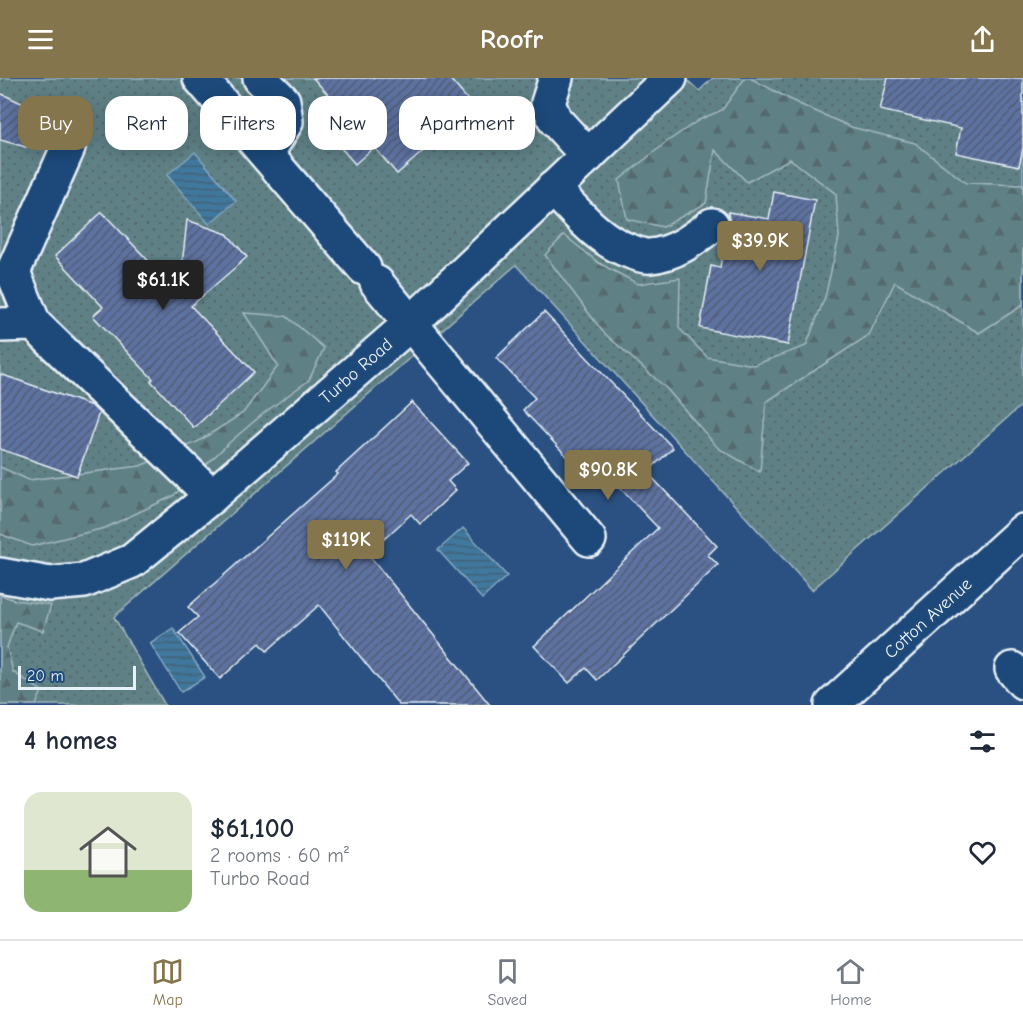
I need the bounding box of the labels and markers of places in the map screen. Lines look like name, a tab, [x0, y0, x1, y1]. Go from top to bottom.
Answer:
pin: $39.9K	[711, 221, 809, 272]
pin: $61.1K	[114, 260, 212, 311]
pin: $90.8K	[559, 450, 657, 501]
pin: $119K	[304, 520, 388, 571]

